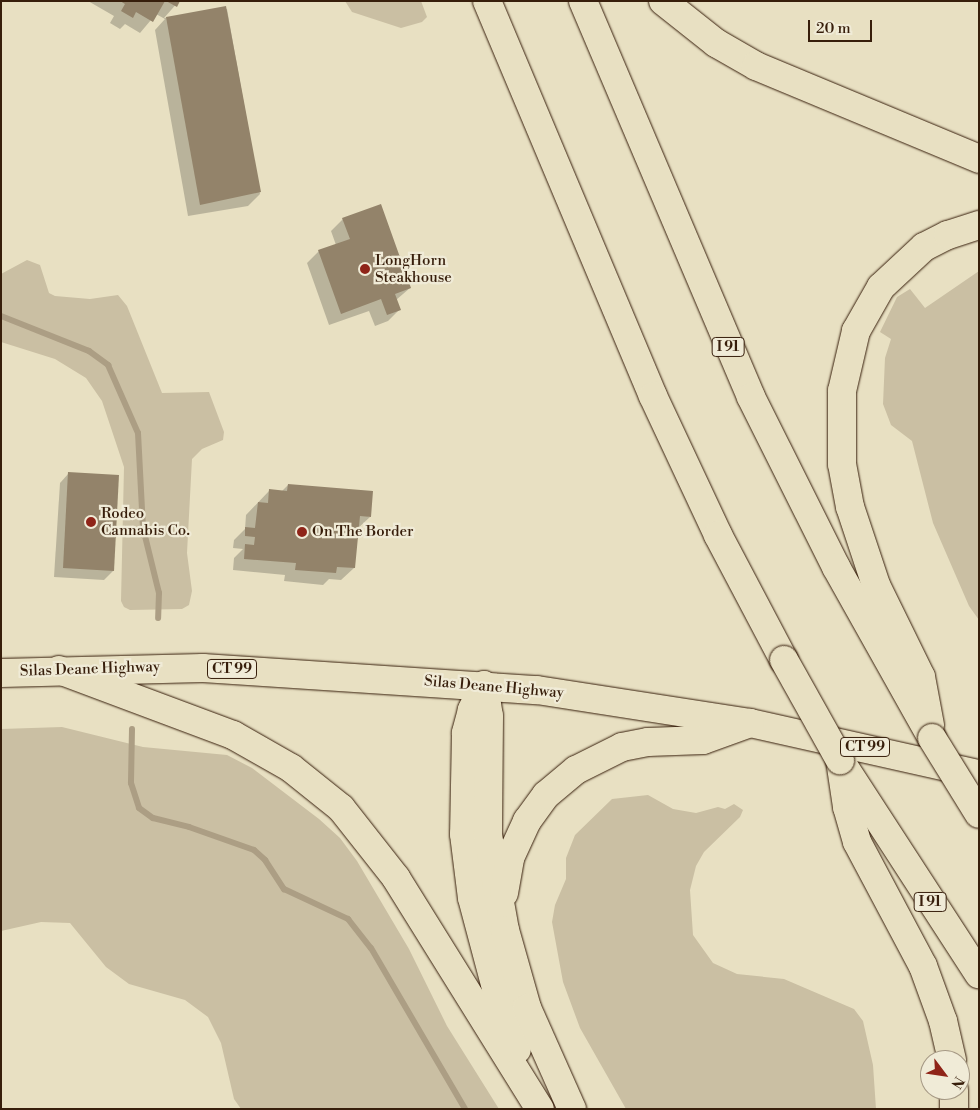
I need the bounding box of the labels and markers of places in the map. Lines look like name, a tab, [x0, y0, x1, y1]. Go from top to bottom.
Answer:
place label: LongHorn Steakhouse	[375, 251, 452, 286]
marker: LongHorn Steakhouse	[359, 263, 371, 275]
place label: Rodeo Cannabis Co.	[101, 504, 190, 539]
marker: Rodeo Cannabis Co.	[85, 516, 97, 528]
place label: On The Border	[312, 523, 414, 541]
marker: On The Border	[296, 526, 308, 538]

